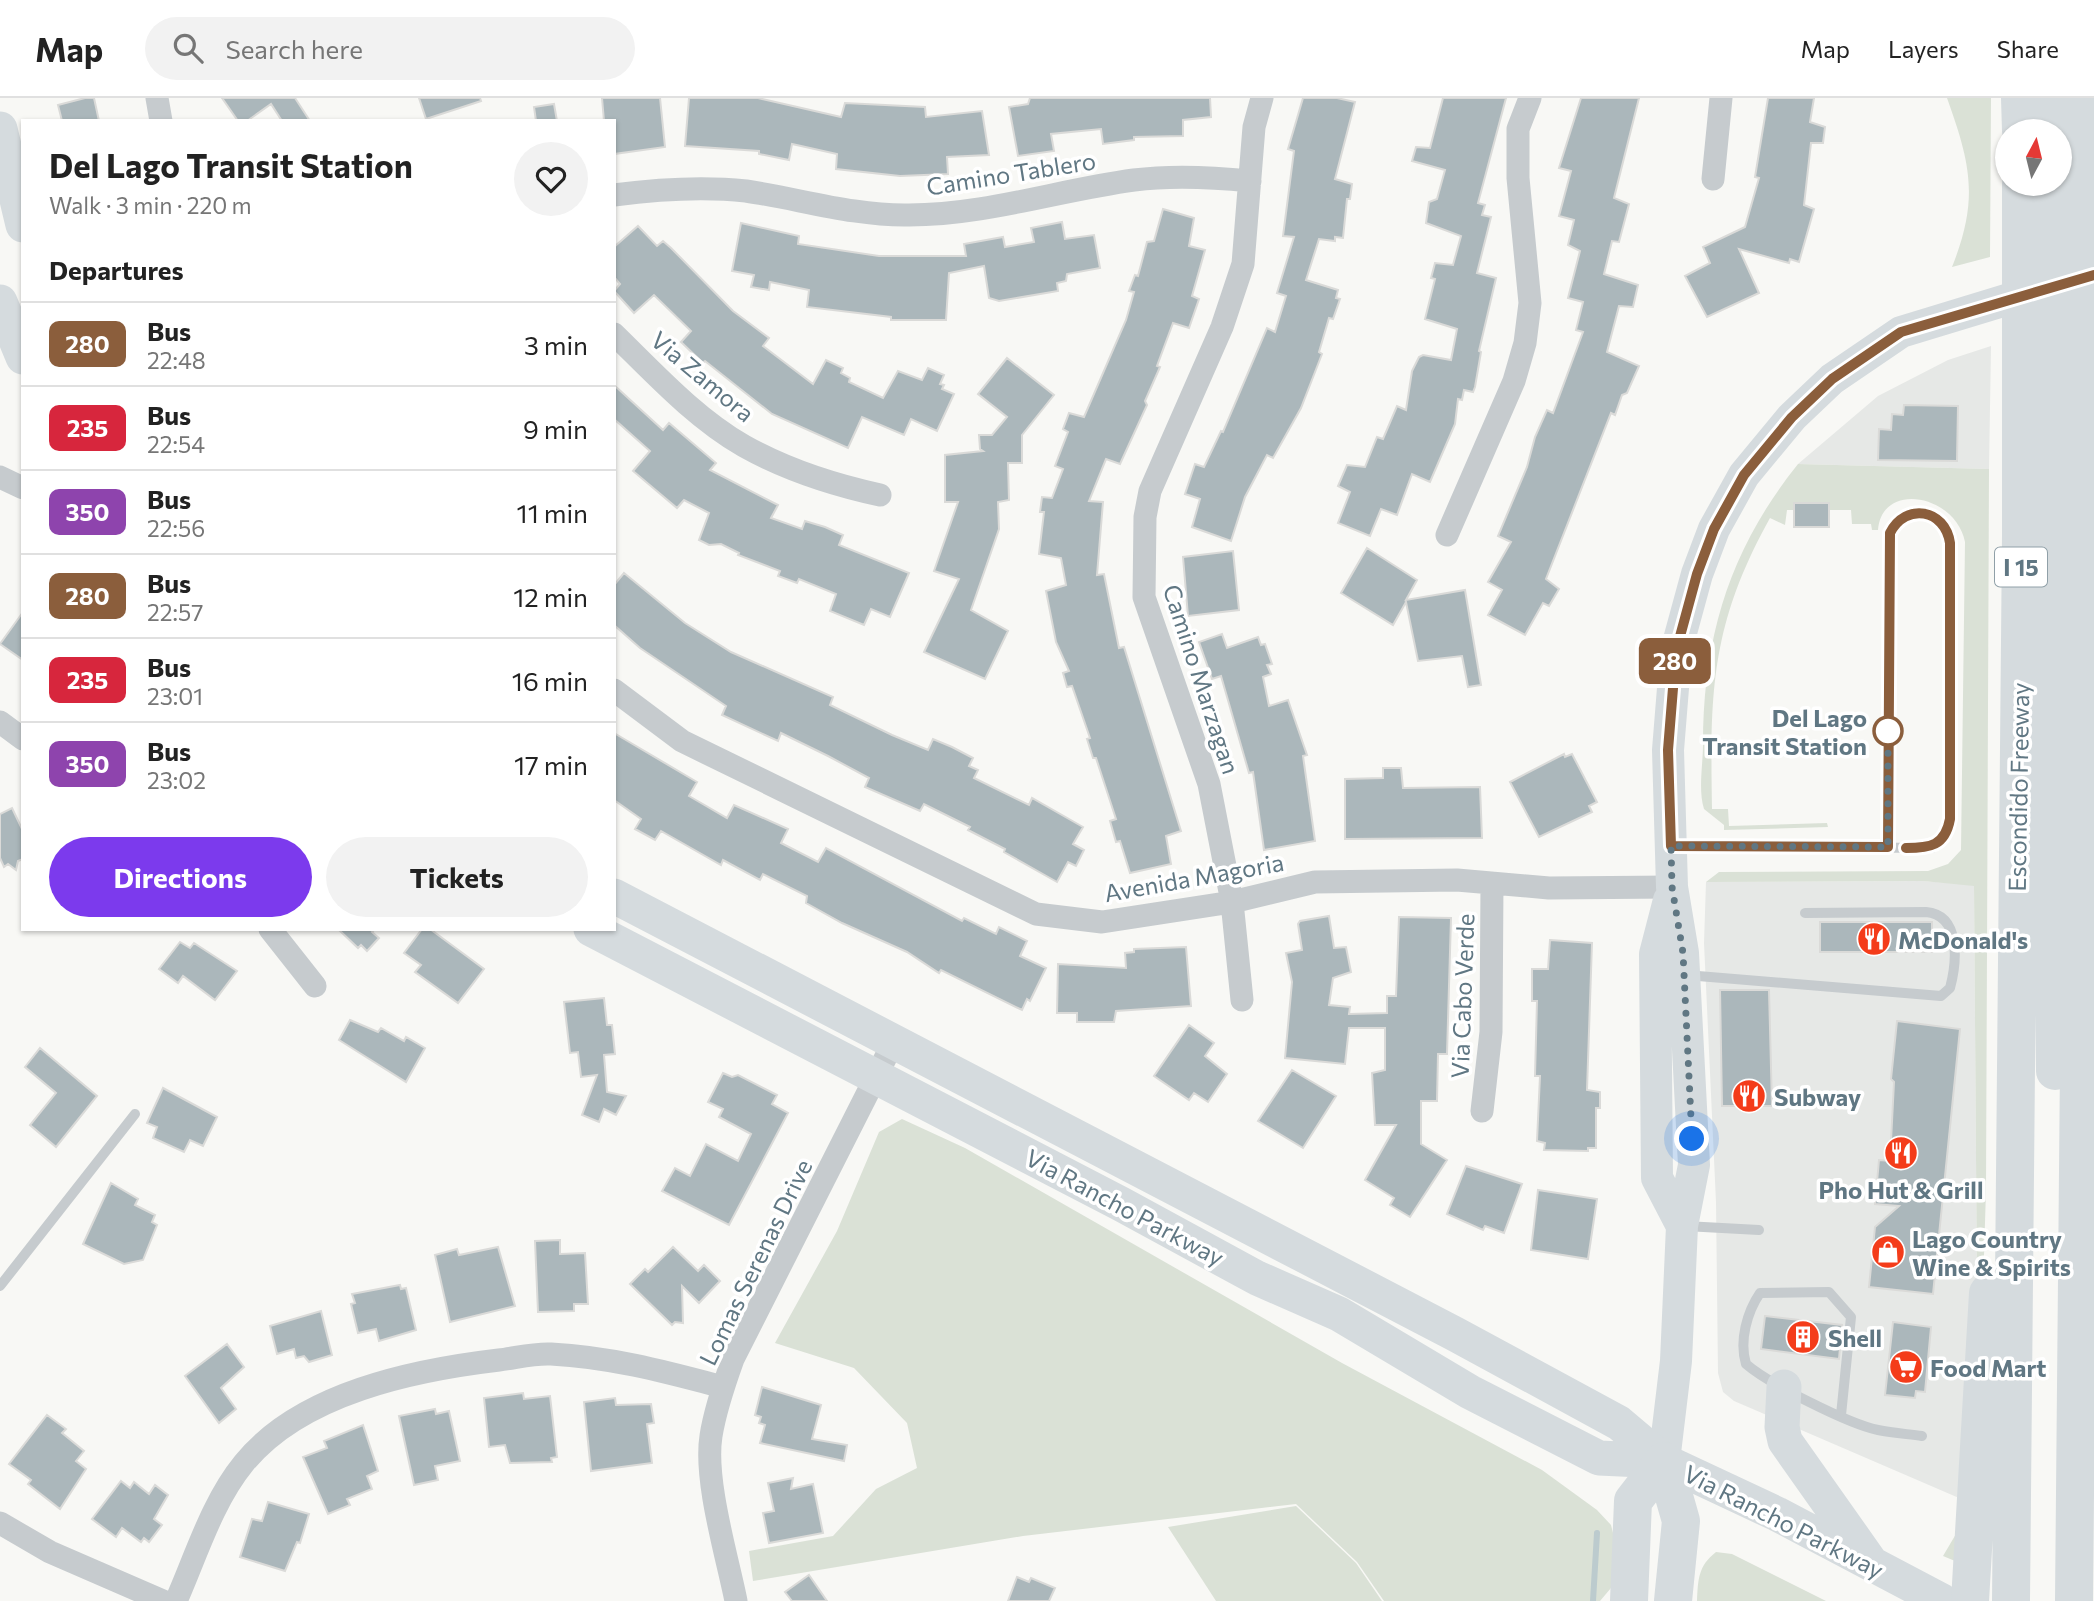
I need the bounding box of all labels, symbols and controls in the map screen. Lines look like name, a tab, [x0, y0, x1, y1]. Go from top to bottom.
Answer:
search box	[145, 17, 635, 80]
text: Map	[35, 28, 103, 69]
icon: search	[169, 29, 207, 67]
text: Search here	[225, 33, 363, 64]
text: Map	[1801, 34, 1850, 63]
text: Layers	[1888, 34, 1959, 63]
text: Share	[1997, 34, 2059, 63]
north arrow	[1995, 119, 2072, 196]
map controls	[1995, 119, 2072, 196]
button: heart	[514, 142, 588, 216]
text: Del Lago Transit Station	[49, 144, 413, 185]
street label: Camino Tablero	[924, 145, 1098, 201]
text: Walk · 3 min · 220 m	[49, 191, 252, 219]
text: Departures	[49, 254, 184, 285]
text: Bus	[147, 315, 191, 346]
street label: Via Zamora	[646, 325, 760, 427]
text: 280	[65, 329, 110, 358]
text: 3 min	[524, 329, 588, 360]
text: 22:48	[147, 346, 206, 374]
text: Bus	[147, 399, 191, 430]
text: 235	[67, 413, 108, 442]
text: 9 min	[523, 413, 588, 444]
text: 22:54	[147, 430, 205, 458]
text: Bus	[147, 483, 191, 514]
text: 350	[66, 497, 109, 526]
text: 11 min	[517, 497, 588, 528]
text: 22:56	[147, 514, 205, 542]
road number: I 15	[1995, 547, 2047, 587]
text: Bus	[147, 567, 191, 598]
text: 280	[65, 581, 110, 610]
text: 12 min	[513, 581, 588, 612]
street label: Camino Marzagan	[1158, 581, 1246, 777]
text: 22:57	[147, 598, 203, 626]
line badge: 280	[1635, 638, 1715, 684]
text: 280	[1653, 646, 1697, 675]
text: Bus	[147, 651, 191, 682]
text: 235	[67, 665, 108, 694]
text: 16 min	[512, 665, 588, 696]
text: 23:01	[147, 682, 203, 710]
street label: Escondido Freeway	[2002, 682, 2034, 892]
place label: Del Lago Transit Station	[1702, 703, 1867, 760]
marker: Del Lago Transit Station	[1873, 716, 1903, 746]
text: Bus	[147, 735, 191, 766]
text: 350	[66, 749, 109, 778]
text: 17 min	[514, 749, 588, 780]
text: 23:02	[147, 766, 206, 794]
button: Directions	[49, 837, 312, 917]
button: Tickets	[326, 837, 588, 917]
street label: Avenida Magoria	[1102, 847, 1286, 907]
street label: Via Cabo Verde	[1445, 913, 1479, 1079]
restaurant icon: McDonald's	[1855, 920, 1893, 958]
place label: McDonald's	[1898, 925, 2028, 954]
restaurant icon: Subway	[1730, 1077, 1768, 1115]
place label: Subway	[1774, 1082, 1861, 1111]
your location	[1674, 1121, 1709, 1156]
restaurant icon: Pho Hut & Grill	[1882, 1134, 1920, 1172]
street label: Via Rancho Parkway	[1021, 1142, 1229, 1272]
street label: Lomas Serenas Drive	[693, 1154, 817, 1370]
place label: Pho Hut & Grill	[1819, 1175, 1983, 1204]
place label: Lago Country Wine & Spirits	[1912, 1224, 2071, 1281]
shop icon: Lago Country Wine & Spirits	[1869, 1233, 1907, 1271]
building icon: Shell	[1784, 1318, 1822, 1356]
place label: Shell	[1828, 1323, 1882, 1352]
supermarket icon: Food Mart	[1887, 1348, 1925, 1386]
place label: Food Mart	[1930, 1353, 2046, 1382]
street label: Via Rancho Parkway	[1679, 1458, 1889, 1584]

